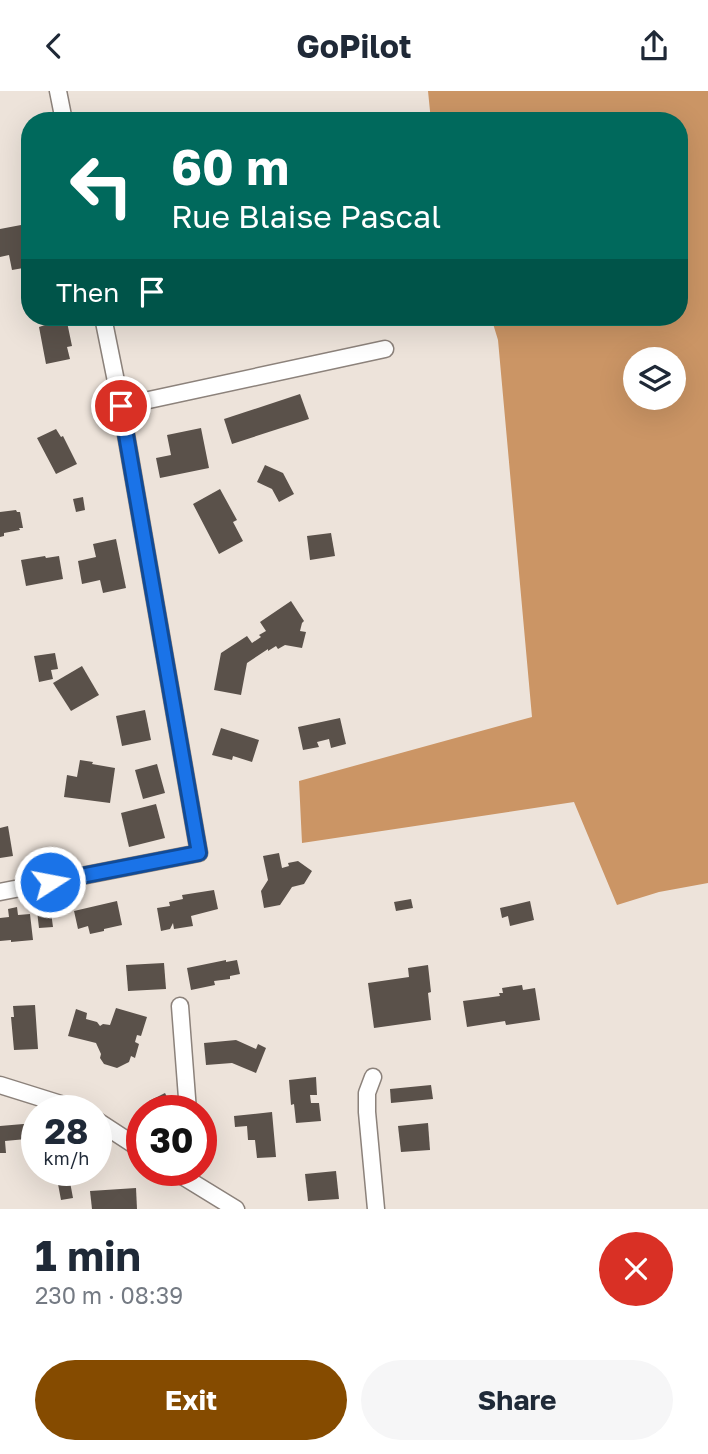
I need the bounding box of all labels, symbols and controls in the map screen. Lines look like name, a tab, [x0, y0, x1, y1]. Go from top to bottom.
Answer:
icon: back	[35, 27, 73, 65]
text: GoPilot	[296, 27, 412, 65]
icon: share	[635, 27, 673, 65]
text: 60 m	[171, 137, 289, 196]
icon: left	[56, 140, 147, 231]
text: Rue Blaise Pascal	[171, 197, 441, 235]
icon: arrive	[133, 273, 171, 311]
text: Then	[56, 277, 119, 308]
map controls	[623, 347, 686, 410]
button: layers	[623, 347, 686, 410]
pin	[91, 376, 151, 436]
icon: arrive	[102, 387, 140, 425]
position arrow	[13, 845, 87, 919]
speed limit sign: 30	[126, 1095, 217, 1186]
text: 28	[45, 1110, 88, 1152]
text: km/h	[44, 1147, 89, 1169]
text: 1 min	[35, 1230, 141, 1280]
button: close	[599, 1232, 673, 1306]
text: 230 m · 08:39	[35, 1281, 183, 1309]
button: Exit	[35, 1360, 347, 1440]
button: Share	[361, 1360, 673, 1440]

